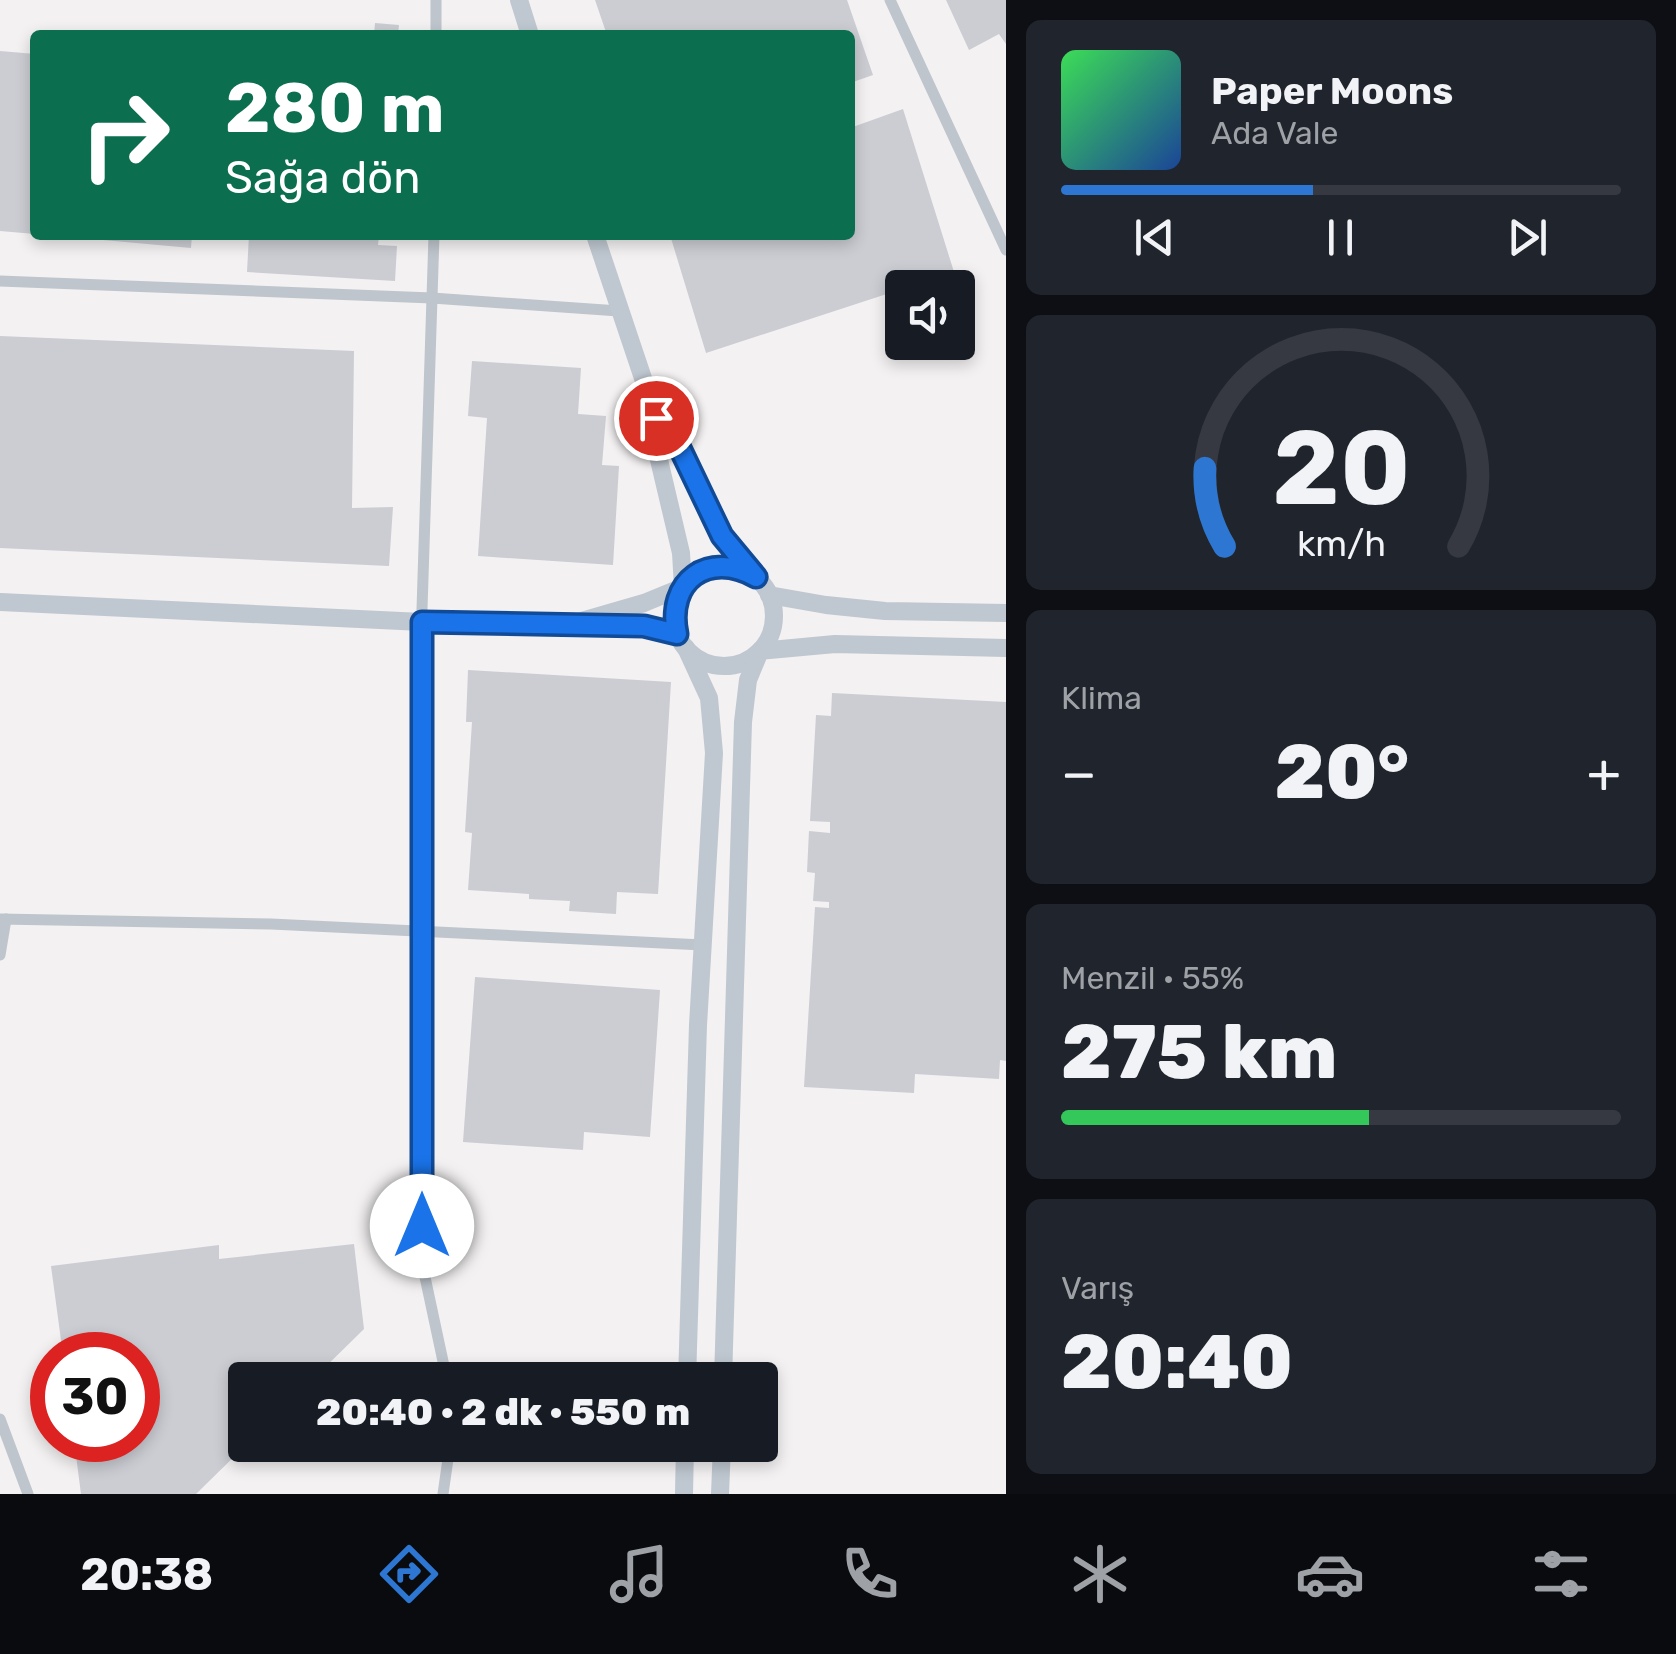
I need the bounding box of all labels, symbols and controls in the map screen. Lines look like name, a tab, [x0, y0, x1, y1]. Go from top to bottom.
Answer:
text: 280 m	[225, 67, 445, 150]
text: Paper Moons	[1211, 68, 1453, 114]
icon: right	[60, 70, 190, 200]
text: Ada Vale	[1211, 114, 1338, 152]
text: Sağa dön	[225, 151, 420, 204]
icon: previous	[1127, 210, 1182, 265]
icon: pause	[1313, 210, 1368, 265]
icon: next	[1500, 210, 1555, 265]
map controls	[885, 270, 975, 360]
button: sound	[885, 270, 975, 360]
pin	[614, 376, 699, 461]
icon: arrive	[629, 391, 684, 446]
text: 20	[1272, 407, 1410, 530]
text: km/h	[1296, 523, 1386, 565]
text: Klima	[1061, 679, 1142, 717]
text: 20°	[1274, 728, 1409, 817]
text: −	[1061, 741, 1097, 806]
text: +	[1587, 741, 1621, 806]
text: Menzil · 55%	[1061, 959, 1244, 997]
text: 275 km	[1061, 1008, 1337, 1097]
position arrow	[370, 1174, 474, 1278]
text: Varış	[1061, 1269, 1134, 1307]
text: 20:40	[1061, 1318, 1293, 1407]
speed limit sign: 30	[30, 1332, 160, 1462]
text: 20:40 · 2 dk · 550 m	[316, 1389, 690, 1435]
icon: directions	[374, 1539, 444, 1609]
icon: music	[604, 1539, 674, 1609]
icon: phone	[835, 1539, 905, 1609]
icon: climate	[1065, 1539, 1135, 1609]
icon: car	[1295, 1539, 1365, 1609]
icon: filters	[1526, 1539, 1596, 1609]
text: 20:38	[80, 1548, 213, 1601]

